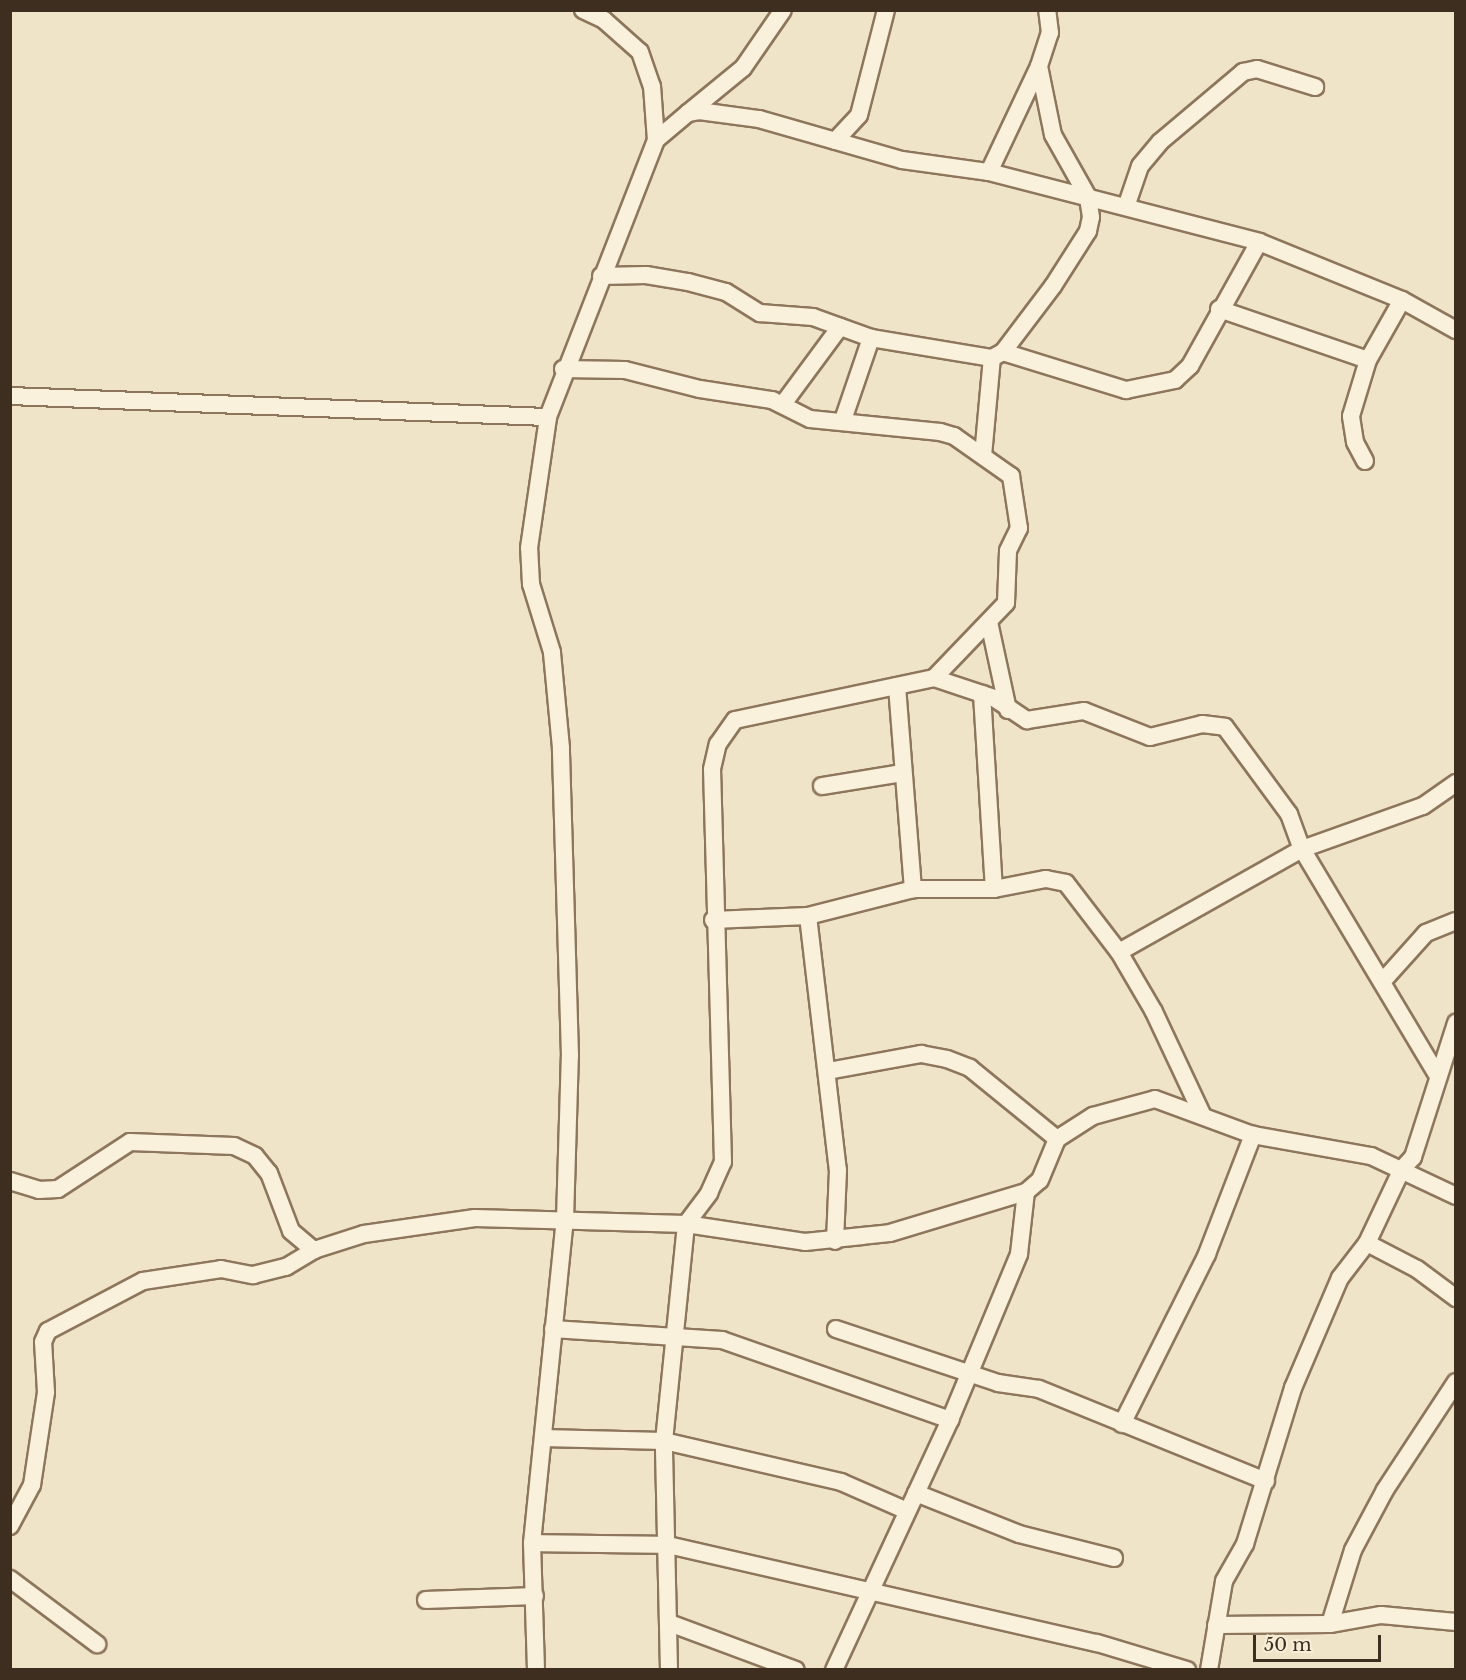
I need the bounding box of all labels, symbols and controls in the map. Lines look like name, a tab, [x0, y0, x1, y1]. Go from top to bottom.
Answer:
scale bar	[1256, 1623, 1384, 1661]
text: 50 m	[1264, 1634, 1312, 1656]

